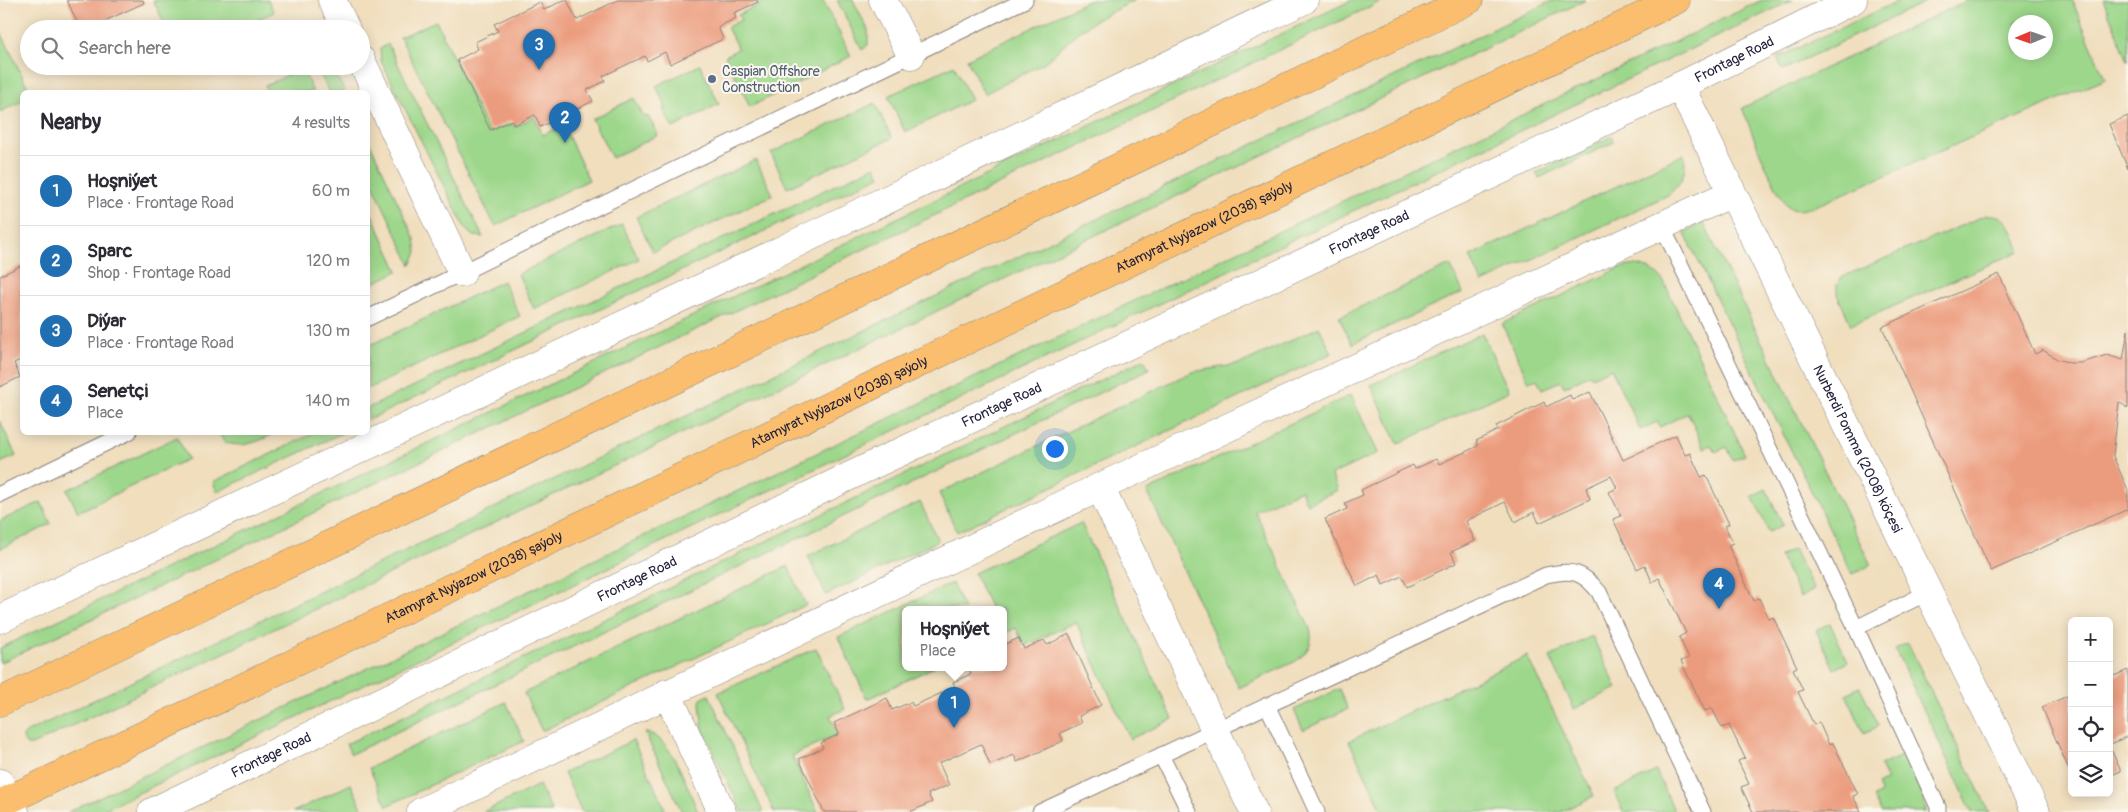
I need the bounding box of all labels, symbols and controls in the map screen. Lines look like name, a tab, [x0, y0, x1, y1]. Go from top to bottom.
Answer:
north arrow	[2008, 15, 2053, 60]
search box	[20, 20, 370, 75]
pin: 3	[523, 29, 555, 70]
street label: Frontage Road	[1691, 32, 1777, 86]
icon: search	[38, 34, 66, 62]
text: Search here	[78, 36, 171, 60]
place label: Caspian Offshore Construction	[722, 63, 820, 96]
marker: Caspian Offshore Construction	[706, 73, 718, 85]
pin: 2	[549, 102, 581, 143]
text: Nearby	[40, 109, 101, 136]
text: 4 results	[292, 113, 350, 133]
text: Hoşniýet	[87, 169, 157, 193]
street label: Atamyrat Nyýazow (2038) şaýoly	[1112, 177, 1295, 276]
text: 1	[53, 181, 59, 201]
text: 60 m	[312, 181, 350, 201]
text: Place · Frontage Road	[87, 193, 234, 213]
street label: Frontage Road	[1326, 206, 1412, 258]
text: Sparc	[87, 239, 132, 263]
text: 2	[52, 251, 60, 271]
text: 120 m	[306, 251, 350, 271]
text: Shop · Frontage Road	[87, 263, 231, 283]
text: Diýar	[87, 309, 126, 333]
text: 3	[52, 321, 60, 341]
text: 130 m	[306, 321, 350, 341]
text: Place · Frontage Road	[87, 333, 234, 353]
street label: Atamyrat Nyýazow (2038) şaýoly	[747, 352, 930, 452]
street label: Nurberdi Pomma (2008) köçesi	[1810, 362, 1906, 536]
street label: Frontage Road	[959, 378, 1044, 431]
text: Senetçi	[87, 379, 148, 403]
text: 4	[51, 391, 61, 411]
text: 140 m	[306, 391, 350, 411]
text: Place	[87, 403, 123, 423]
your location	[1042, 436, 1068, 462]
street label: Atamyrat Nyýazow (2038) şaýoly	[382, 527, 565, 627]
street label: Frontage Road	[594, 552, 680, 605]
pin: 4	[1703, 568, 1735, 609]
popup	[902, 606, 1007, 671]
text: Hoşniýet	[919, 617, 990, 641]
map controls	[2068, 617, 2113, 797]
button: +	[2068, 617, 2113, 662]
text: Place	[919, 641, 956, 661]
button: −	[2068, 662, 2113, 707]
pin: 1	[938, 687, 970, 728]
button: locate	[2068, 707, 2113, 752]
street label: Frontage Road	[228, 728, 314, 781]
button: layers	[2068, 752, 2113, 797]

